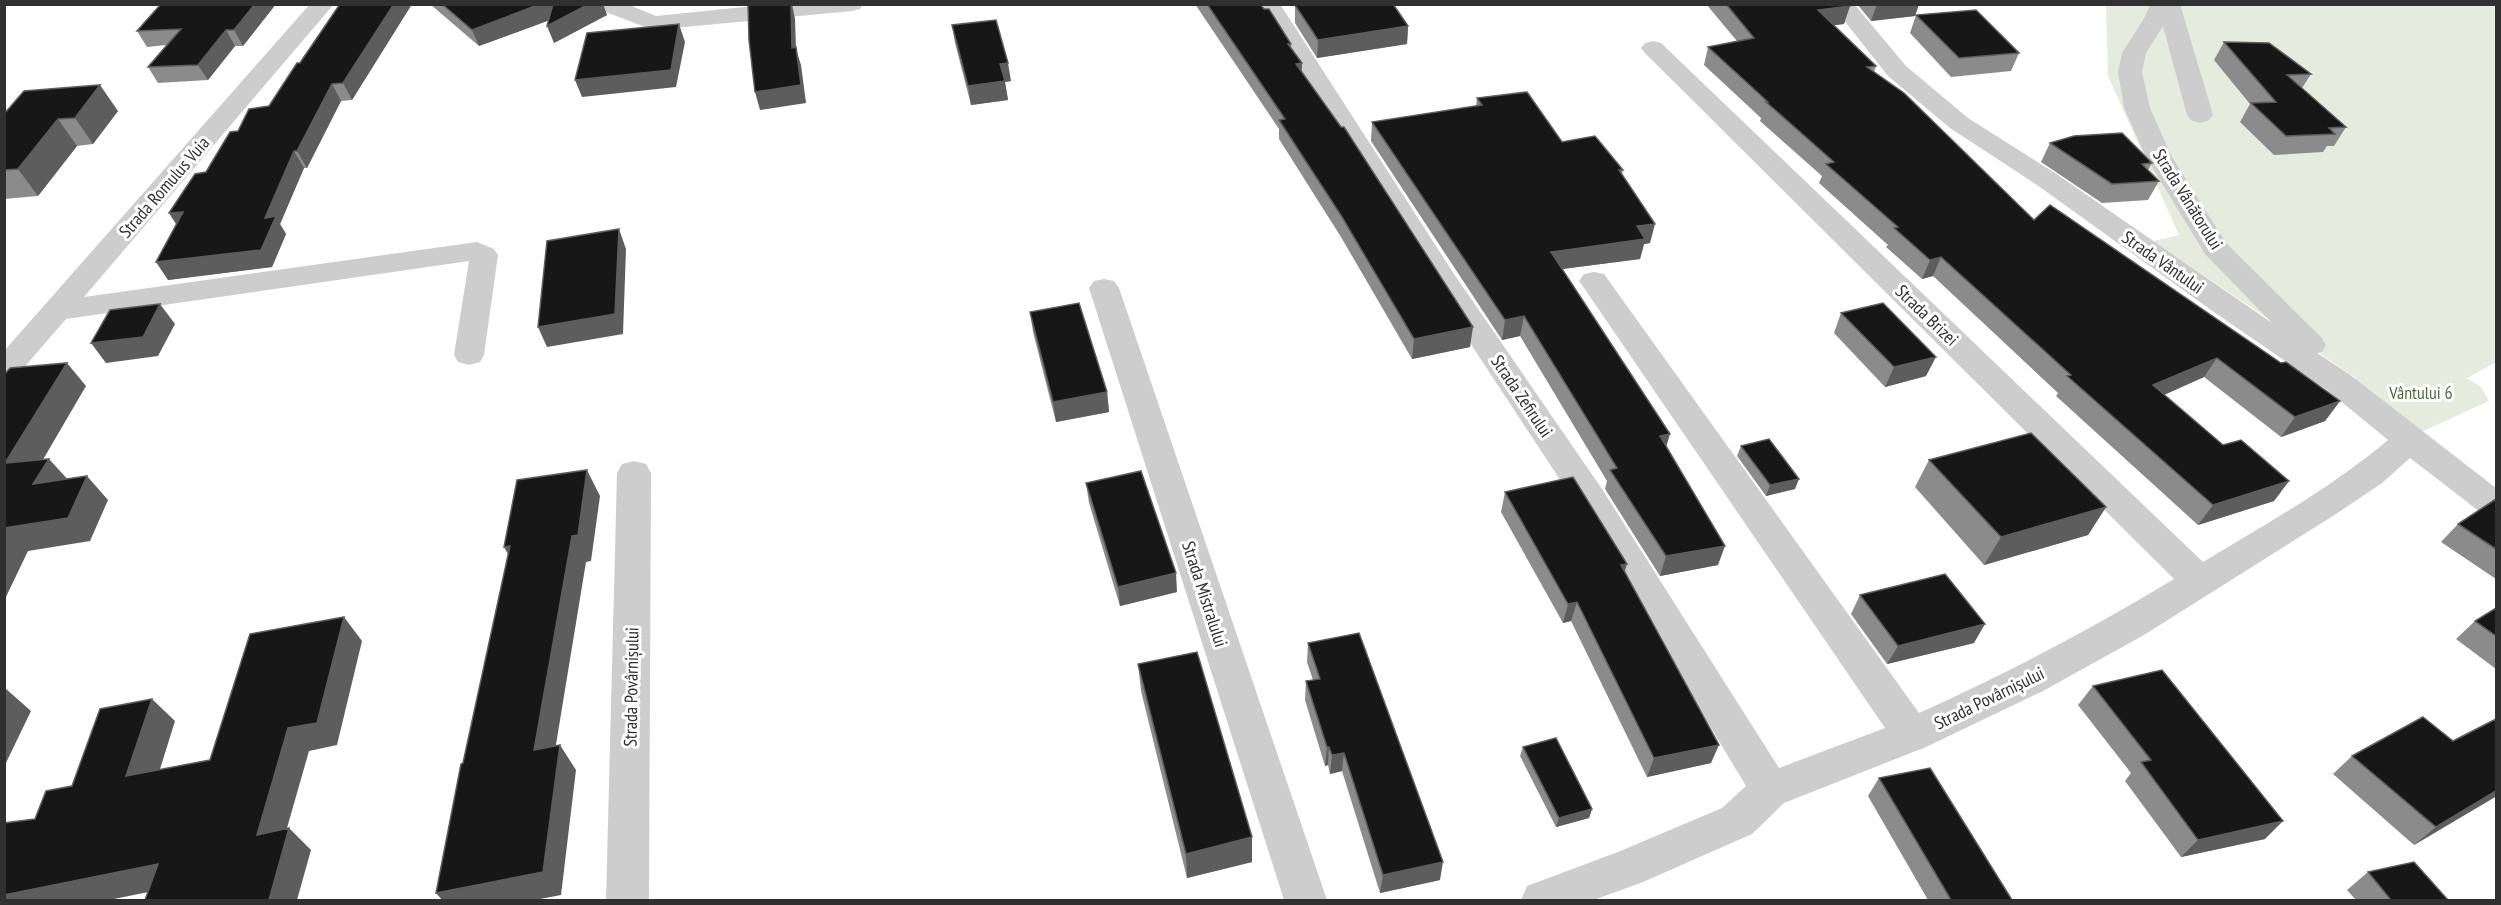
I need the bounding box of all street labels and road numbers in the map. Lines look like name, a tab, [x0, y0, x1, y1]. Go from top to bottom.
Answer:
street label: Strada Romulus Vuia	[114, 132, 214, 242]
street label: Strada Vânătorului	[2148, 144, 2228, 254]
street label: Strada Vântului	[2118, 225, 2208, 299]
street label: Strada Brizei	[1891, 279, 1963, 351]
street label: Strada Zefirului	[1486, 350, 1558, 442]
street label: Strada Mistralului	[1177, 538, 1233, 650]
street label: Strada Povârnișului	[618, 627, 644, 747]
street label: Strada Povârnișului	[1930, 661, 2048, 735]

